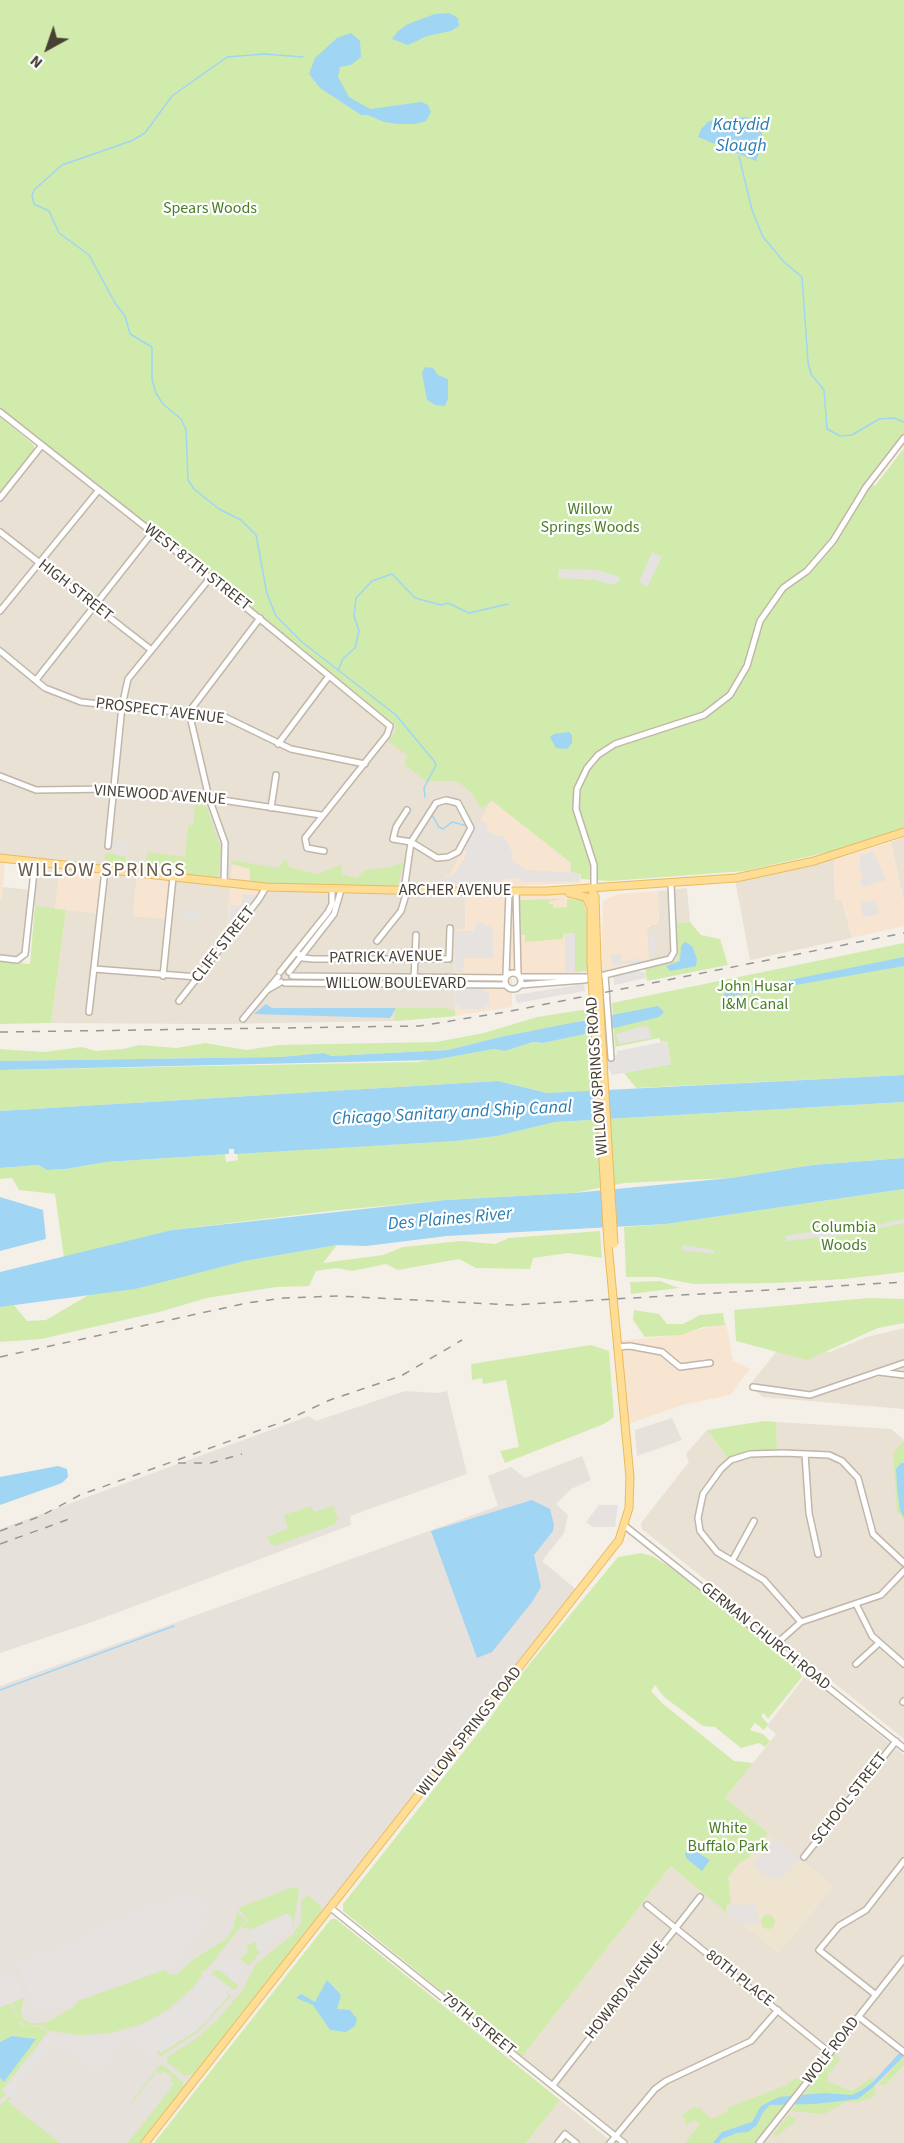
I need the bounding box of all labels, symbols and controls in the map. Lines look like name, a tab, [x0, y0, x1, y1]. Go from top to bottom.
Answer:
north arrow	[18, 18, 78, 78]
text: N	[25, 50, 48, 74]
water label: Katydid Slough	[713, 115, 769, 158]
park label: Spears Woods	[163, 199, 257, 219]
park label: Willow Springs Woods	[540, 500, 640, 538]
street label: WEST 87TH STREET	[140, 520, 254, 616]
street label: HIGH STREET	[34, 556, 116, 626]
street label: PROSPECT AVENUE	[94, 695, 226, 729]
street label: VINEWOOD AVENUE	[93, 782, 227, 810]
district label: WILLOW SPRINGS	[18, 860, 186, 884]
street label: ARCHER AVENUE	[399, 881, 511, 901]
street label: CLIFF STREET	[188, 903, 260, 987]
street label: PATRICK AVENUE	[329, 947, 443, 969]
street label: WILLOW BOULEVARD	[326, 974, 466, 994]
park label: John Husar I&M Canal	[717, 977, 793, 1015]
street label: WILLOW SPRINGS ROAD	[583, 996, 613, 1156]
water label: Chicago Sanitary and Ship Canal	[331, 1097, 573, 1131]
water label: Des Plaines River	[387, 1204, 513, 1236]
park label: Columbia Woods	[812, 1218, 876, 1256]
street label: GERMAN CHURCH ROAD	[696, 1579, 834, 1695]
street label: WILLOW SPRINGS ROAD	[413, 1663, 527, 1801]
street label: SCHOOL STREET	[808, 1749, 892, 1849]
park label: White Buffalo Park	[688, 1819, 768, 1857]
street label: HOWARD AVENUE	[582, 1938, 670, 2044]
street label: 80TH PLACE	[701, 1946, 777, 2012]
street label: 79TH STREET	[437, 1989, 519, 2061]
street label: WOLF ROAD	[800, 2014, 864, 2088]

